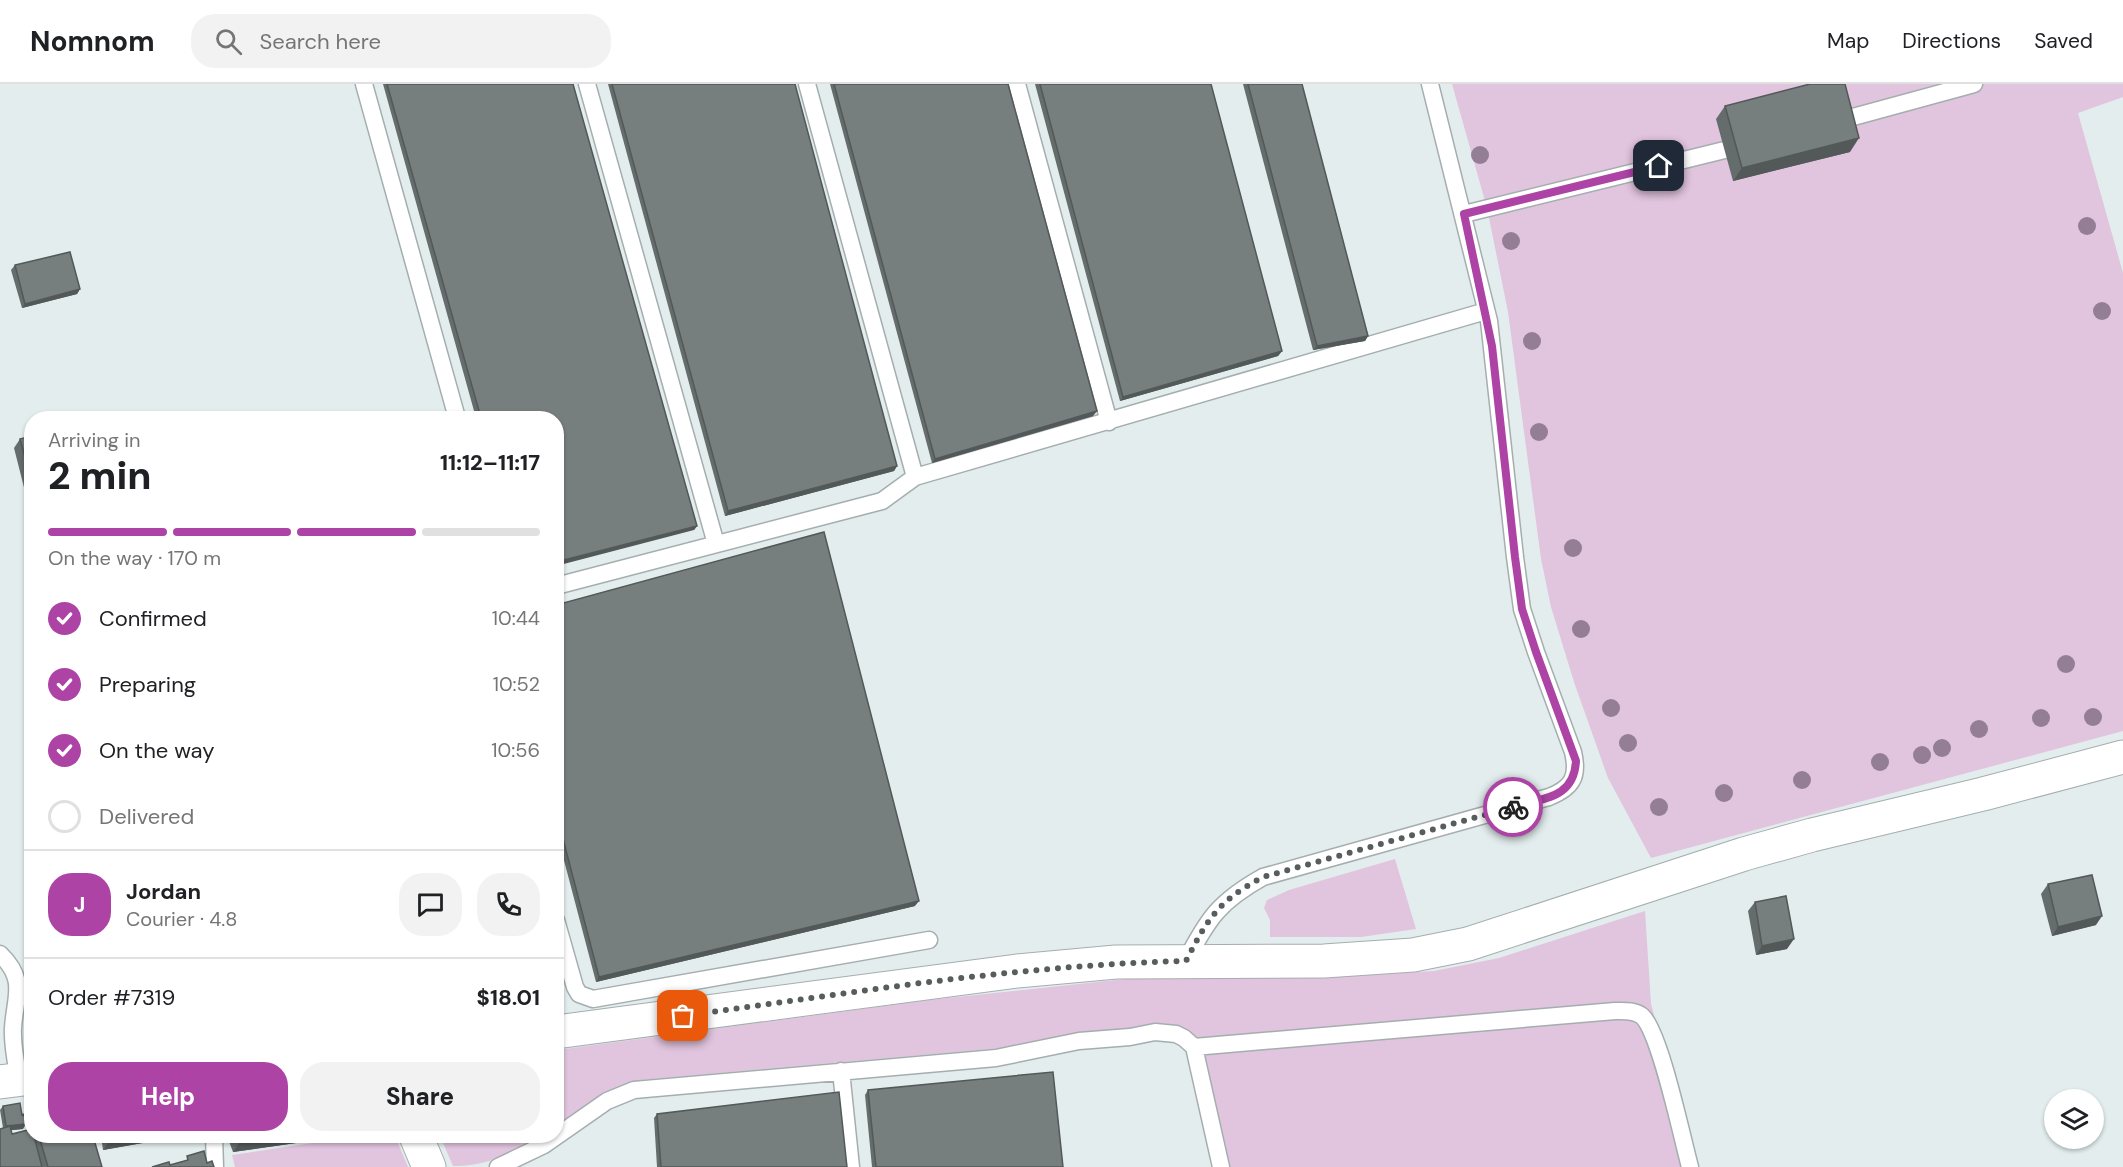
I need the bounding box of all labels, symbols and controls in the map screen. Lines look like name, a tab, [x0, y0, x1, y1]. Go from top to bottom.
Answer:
search box	[191, 14, 611, 68]
text: Nomnom	[30, 23, 155, 60]
icon: search	[212, 25, 245, 58]
text: Search here	[260, 27, 381, 56]
text: Map	[1827, 27, 1869, 55]
text: Directions	[1902, 27, 2001, 55]
text: Saved	[2034, 27, 2093, 55]
pin	[1633, 140, 1684, 191]
icon: home	[1642, 149, 1675, 182]
text: Arriving in	[48, 427, 140, 453]
text: 11:12–11:17	[440, 448, 540, 477]
text: 2 min	[48, 450, 152, 501]
text: On the way · 170 m	[48, 545, 221, 571]
icon: check	[48, 602, 81, 635]
text: Confirmed	[99, 604, 207, 633]
text: 10:44	[492, 605, 540, 631]
icon: check	[48, 668, 81, 701]
text: Preparing	[99, 670, 196, 699]
text: 10:52	[493, 671, 540, 697]
icon: check	[48, 734, 81, 767]
text: On the way	[99, 736, 214, 765]
text: 10:56	[491, 737, 540, 763]
courier	[1483, 777, 1543, 837]
icon: bike	[1497, 791, 1530, 824]
text: Delivered	[99, 802, 194, 831]
button: chat	[399, 873, 462, 936]
button: phone	[477, 873, 540, 936]
text: Jordan	[126, 877, 201, 906]
text: J	[74, 890, 85, 919]
text: Courier · 4.8	[126, 906, 237, 932]
text: Order #7319	[48, 983, 175, 1012]
text: $18.01	[477, 983, 540, 1012]
pin	[657, 990, 708, 1041]
icon: bag	[666, 999, 699, 1032]
button: Help	[48, 1062, 288, 1131]
button: Share	[300, 1062, 540, 1131]
map controls	[2044, 1089, 2104, 1149]
button: layers	[2044, 1089, 2104, 1149]

